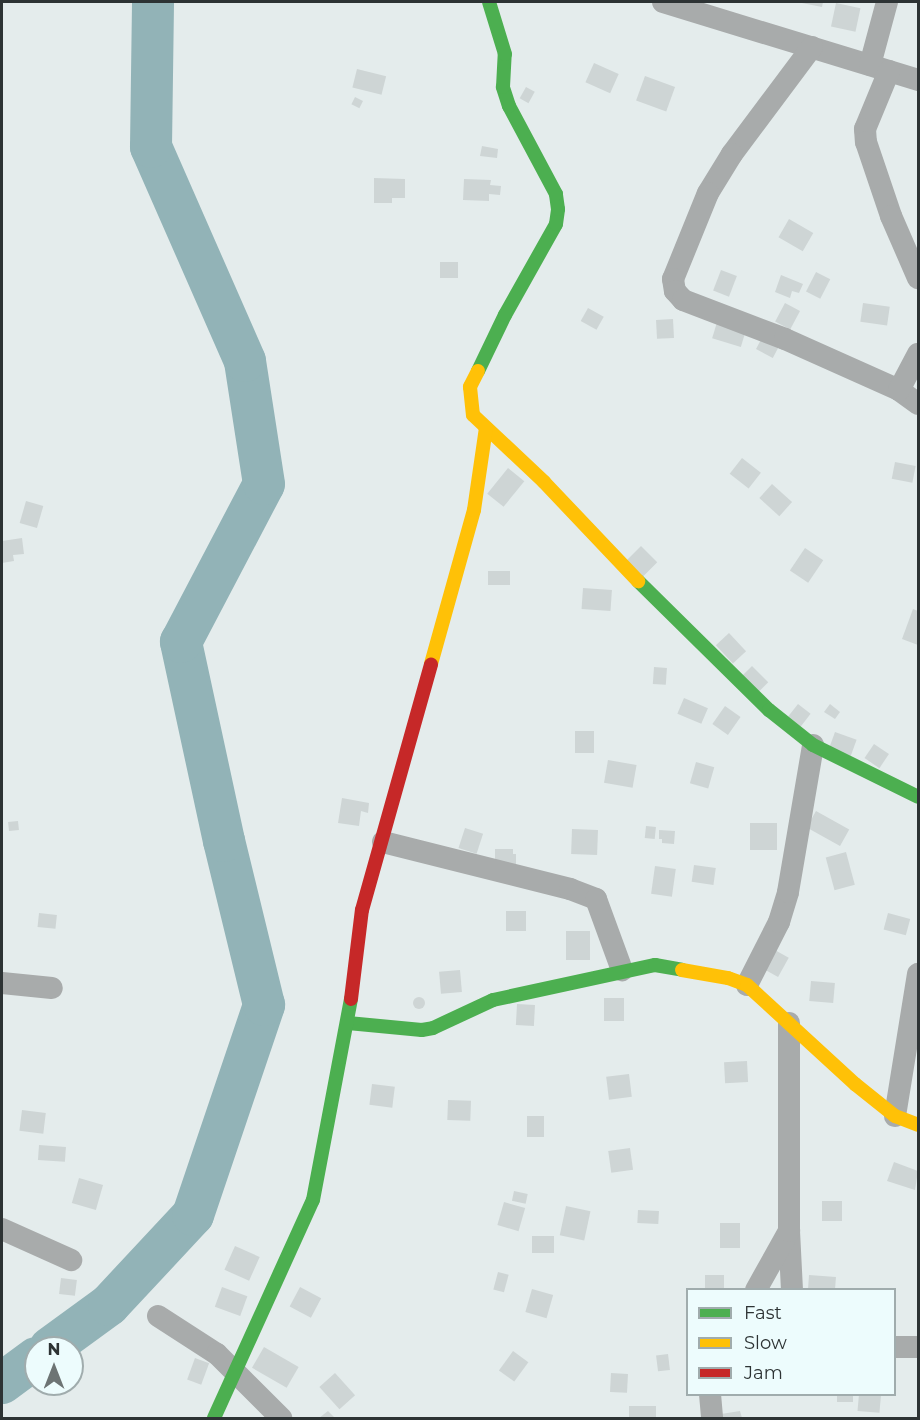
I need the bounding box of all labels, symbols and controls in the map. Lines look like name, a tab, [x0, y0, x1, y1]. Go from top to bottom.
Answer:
legend	[686, 1288, 896, 1396]
text: Fast	[744, 1302, 782, 1324]
text: Slow	[744, 1332, 787, 1354]
north arrow	[24, 1336, 84, 1396]
text: N	[48, 1340, 60, 1359]
text: Jam	[744, 1362, 783, 1384]

